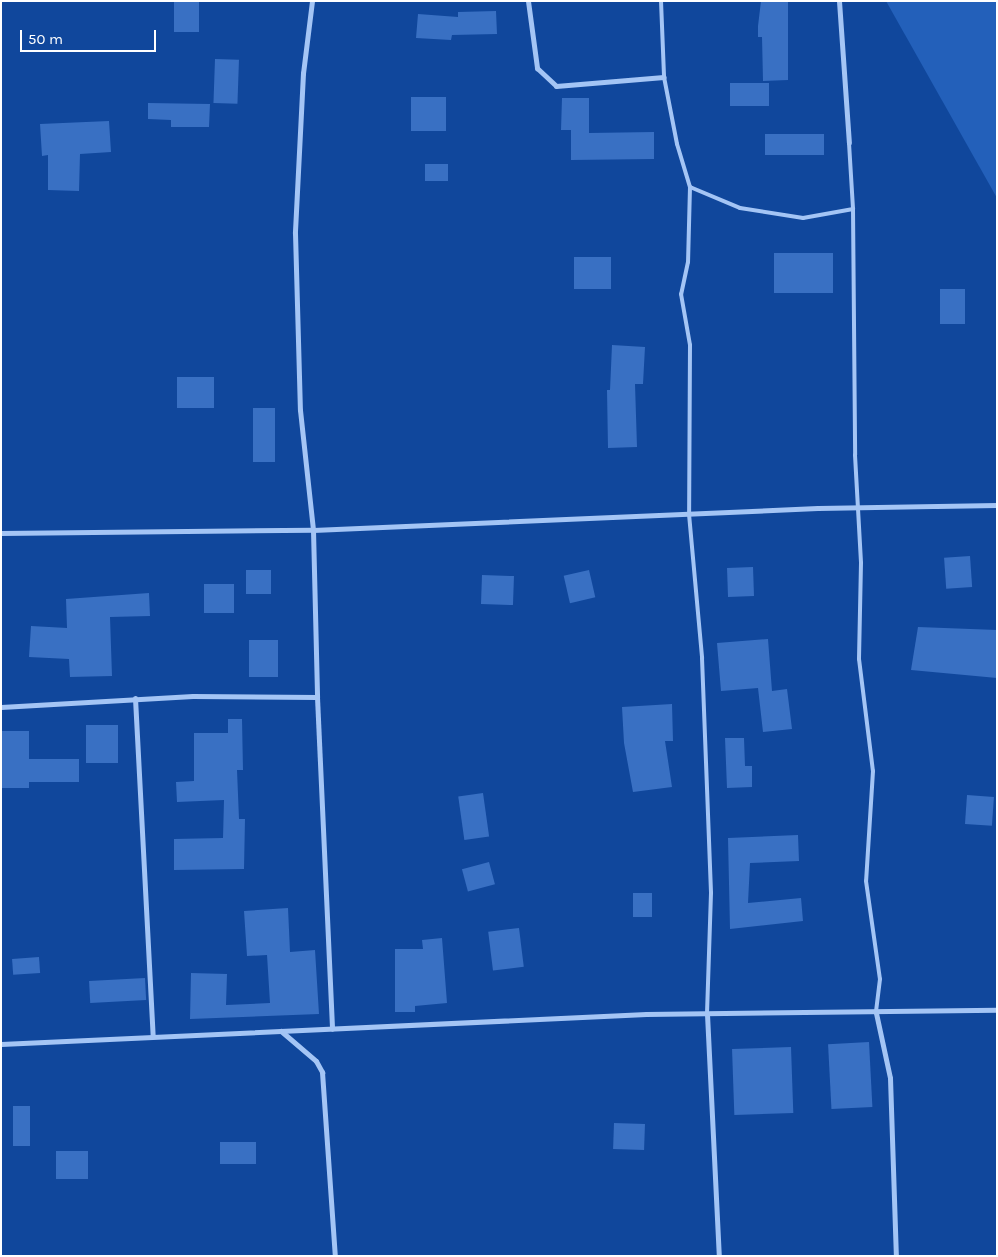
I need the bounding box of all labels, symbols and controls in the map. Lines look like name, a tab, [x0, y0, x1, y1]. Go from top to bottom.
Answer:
scale bar	[22, 20, 159, 52]
text: 50 m	[28, 30, 63, 48]

